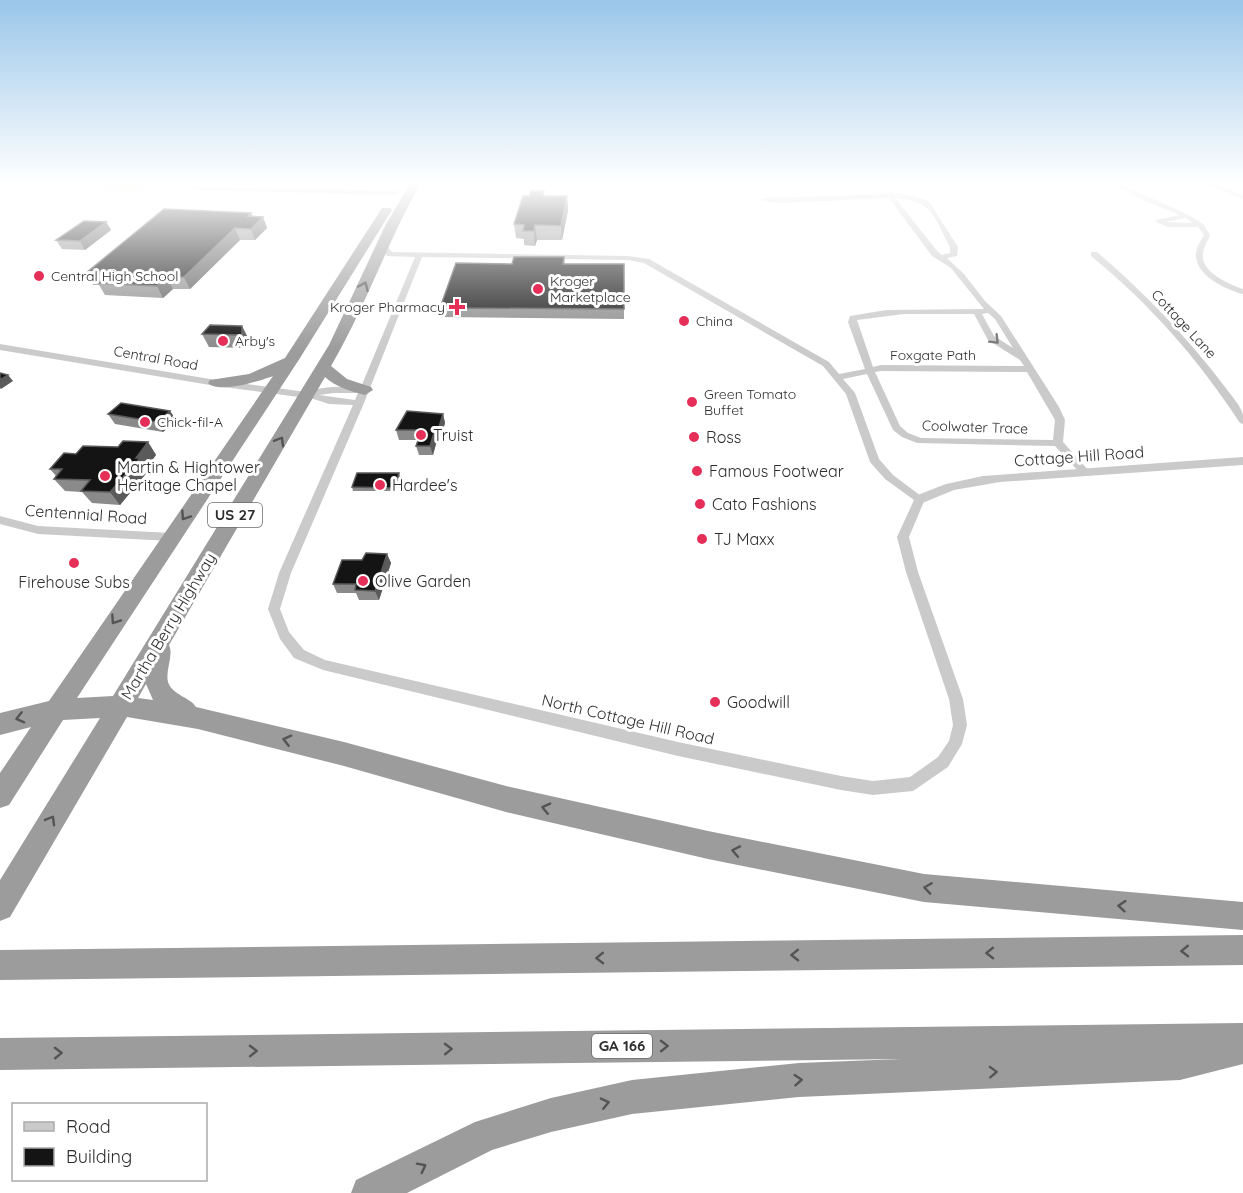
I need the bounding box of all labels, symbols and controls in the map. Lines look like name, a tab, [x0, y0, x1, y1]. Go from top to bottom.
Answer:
place label: Central High School	[51, 267, 178, 285]
marker: Central High School	[32, 269, 46, 283]
place label: Kroger Marketplace	[550, 272, 631, 306]
one-way arrow	[357, 281, 369, 292]
marker: Kroger Marketplace	[531, 282, 545, 296]
street label: Cottage Lane	[1148, 286, 1221, 362]
place label: Kroger Pharmacy	[330, 298, 445, 316]
marker: Kroger Pharmacy	[450, 300, 464, 314]
place label: China	[696, 312, 733, 330]
marker: China	[677, 314, 691, 328]
place label: Arby's	[235, 332, 275, 350]
one-way arrow	[988, 333, 999, 344]
marker: Arby's	[216, 334, 230, 348]
street label: Central Road	[112, 342, 200, 374]
street label: Foxgate Path	[890, 346, 976, 364]
place label: Green Tomato Buffet	[704, 385, 796, 419]
marker: Green Tomato Buffet	[685, 395, 699, 409]
place label: Chick-fil-A	[157, 413, 223, 431]
marker: Chick-fil-A	[138, 415, 152, 429]
street label: Coolwater Trace	[922, 416, 1029, 438]
place label: Truist	[433, 425, 473, 445]
place label: Ross	[706, 427, 741, 447]
marker: Truist	[414, 428, 428, 442]
marker: Ross	[687, 430, 701, 444]
one-way arrow	[272, 436, 284, 447]
street label: Cottage Hill Road	[1013, 441, 1145, 471]
place label: Martin & Hightower Heritage Chapel	[117, 457, 260, 495]
place label: Famous Footwear	[709, 461, 844, 481]
marker: Famous Footwear	[690, 464, 704, 478]
marker: Martin & Hightower Heritage Chapel	[98, 469, 112, 483]
place label: Hardee's	[392, 475, 457, 495]
marker: Hardee's	[373, 478, 387, 492]
place label: Cato Fashions	[712, 494, 816, 514]
marker: Cato Fashions	[693, 497, 707, 511]
street label: Centennial Road	[24, 500, 148, 528]
road number: US 27	[208, 503, 262, 527]
one-way arrow	[181, 509, 192, 520]
place label: TJ Maxx	[714, 529, 775, 549]
marker: TJ Maxx	[695, 532, 709, 546]
street label: Martha Berry Highway	[116, 549, 220, 703]
marker: Firehouse Subs	[67, 556, 81, 570]
place label: Olive Garden	[375, 571, 471, 591]
place label: Firehouse Subs	[18, 572, 130, 592]
marker: Olive Garden	[356, 574, 370, 588]
one-way arrow	[111, 614, 122, 625]
street label: North Cottage Hill Road	[540, 689, 716, 749]
place label: Goodwill	[727, 692, 790, 712]
marker: Goodwill	[708, 695, 722, 709]
one-way arrow	[16, 711, 26, 723]
one-way arrow	[282, 734, 292, 747]
one-way arrow	[541, 803, 551, 816]
one-way arrow	[44, 816, 55, 826]
one-way arrow	[732, 845, 742, 858]
one-way arrow	[923, 882, 932, 895]
one-way arrow	[1117, 900, 1126, 913]
one-way arrow	[1180, 945, 1189, 957]
one-way arrow	[985, 947, 994, 959]
one-way arrow	[790, 949, 799, 961]
one-way arrow	[595, 951, 604, 964]
road number: GA 166	[592, 1034, 652, 1058]
one-way arrow	[660, 1040, 669, 1052]
one-way arrow	[444, 1042, 453, 1055]
one-way arrow	[249, 1045, 258, 1057]
one-way arrow	[54, 1047, 63, 1059]
one-way arrow	[989, 1065, 998, 1078]
one-way arrow	[794, 1074, 803, 1087]
one-way arrow	[600, 1097, 610, 1110]
legend	[12, 1103, 207, 1181]
text: Road	[66, 1115, 111, 1138]
text: Building	[66, 1145, 132, 1168]
one-way arrow	[415, 1163, 426, 1174]

